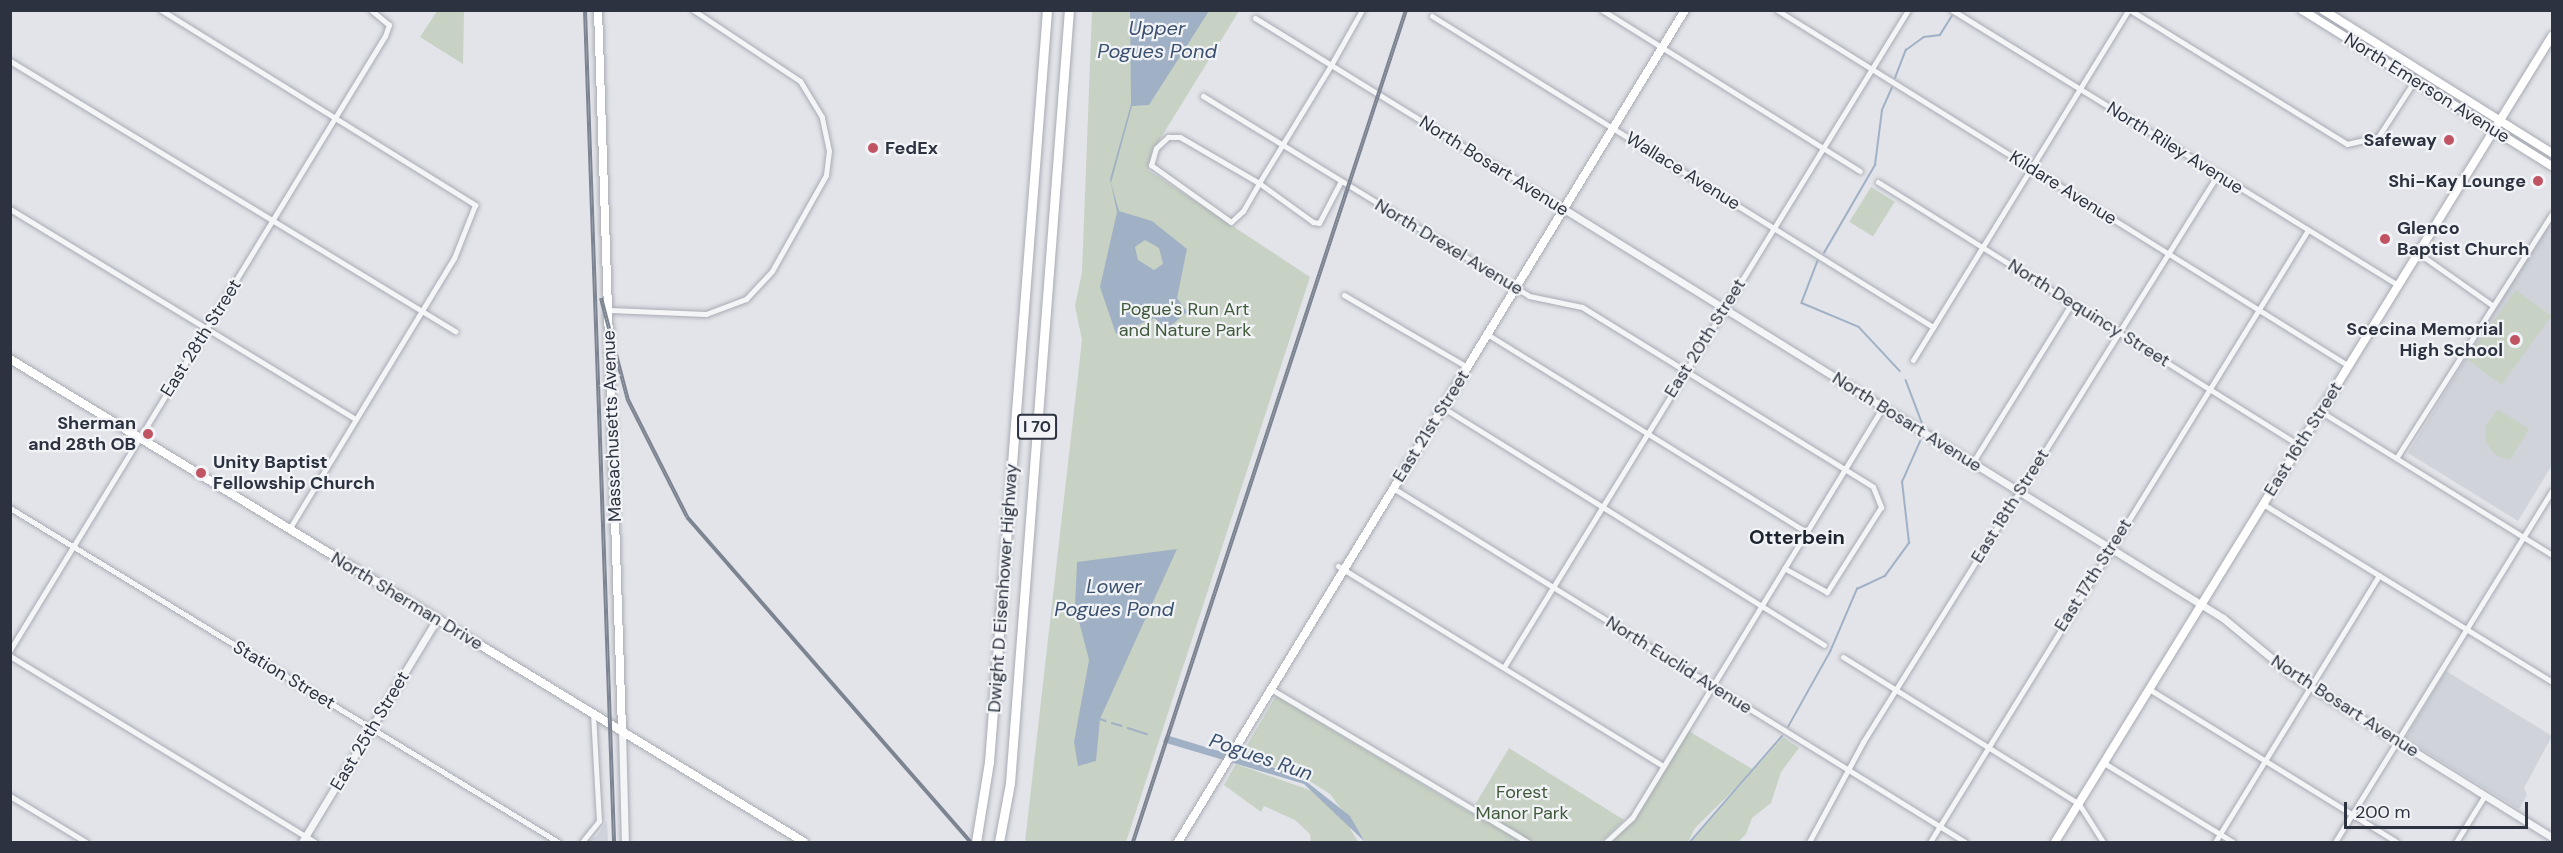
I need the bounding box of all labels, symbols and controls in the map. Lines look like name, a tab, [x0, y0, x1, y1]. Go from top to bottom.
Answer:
water label: Upper Pogues Pond	[1097, 17, 1217, 64]
street label: North Emerson Avenue	[2340, 28, 2514, 148]
street label: North Riley Avenue	[2103, 97, 2247, 199]
street label: North Bosart Avenue	[1415, 111, 1573, 221]
street label: Wallace Avenue	[1622, 127, 1744, 215]
place label: Safeway	[2363, 129, 2437, 151]
marker: Safeway	[2442, 133, 2456, 147]
place label: FedEx	[885, 137, 938, 159]
marker: FedEx	[866, 141, 880, 155]
street label: Kildare Avenue	[2005, 146, 2121, 230]
place label: Shi-Kay Lounge	[2388, 170, 2526, 192]
marker: Shi-Kay Lounge	[2531, 174, 2545, 188]
street label: North Drexel Avenue	[1371, 194, 1527, 300]
place label: Glenco Baptist Church	[2397, 218, 2529, 260]
marker: Glenco Baptist Church	[2378, 232, 2392, 246]
street label: North Dequincy Street	[2004, 254, 2174, 372]
street label: East 28th Street	[156, 275, 246, 401]
street label: East 20th Street	[1660, 275, 1750, 401]
park label: Pogue's Run Art and Nature Park	[1119, 299, 1251, 342]
place label: Scecina Memorial High School	[2346, 319, 2503, 362]
street label: Massachusetts Avenue	[598, 330, 626, 522]
marker: Scecina Memorial High School	[2508, 333, 2522, 347]
street label: East 21st Street	[1388, 366, 1474, 486]
street label: North Bosart Avenue	[1828, 367, 1986, 477]
street label: East 16th Street	[2259, 378, 2347, 500]
place label: Sherman and 28th OB	[28, 413, 136, 456]
road number: I 70	[1016, 414, 1058, 440]
marker: Sherman and 28th OB	[141, 427, 155, 441]
street label: East 18th Street	[1966, 445, 2054, 567]
place label: Unity Baptist Fellowship Church	[213, 452, 375, 494]
street label: Dwight D Eisenhower Highway	[984, 463, 1022, 713]
marker: Unity Baptist Fellowship Church	[194, 466, 208, 480]
street label: East 17th Street	[2050, 515, 2136, 635]
district label: Otterbein	[1749, 525, 1845, 549]
street label: North Sherman Drive	[327, 547, 487, 655]
water label: Lower Pogues Pond	[1054, 574, 1174, 621]
street label: North Euclid Avenue	[1602, 611, 1756, 719]
street label: Station Street	[229, 636, 339, 714]
street label: North Bosart Avenue	[2267, 650, 2423, 762]
street label: East 25th Street	[326, 668, 414, 794]
water label: Pogues Run	[1206, 728, 1316, 786]
park label: Forest Manor Park	[1476, 782, 1568, 824]
scale bar	[2347, 790, 2532, 828]
text: 200 m	[2355, 800, 2411, 824]

